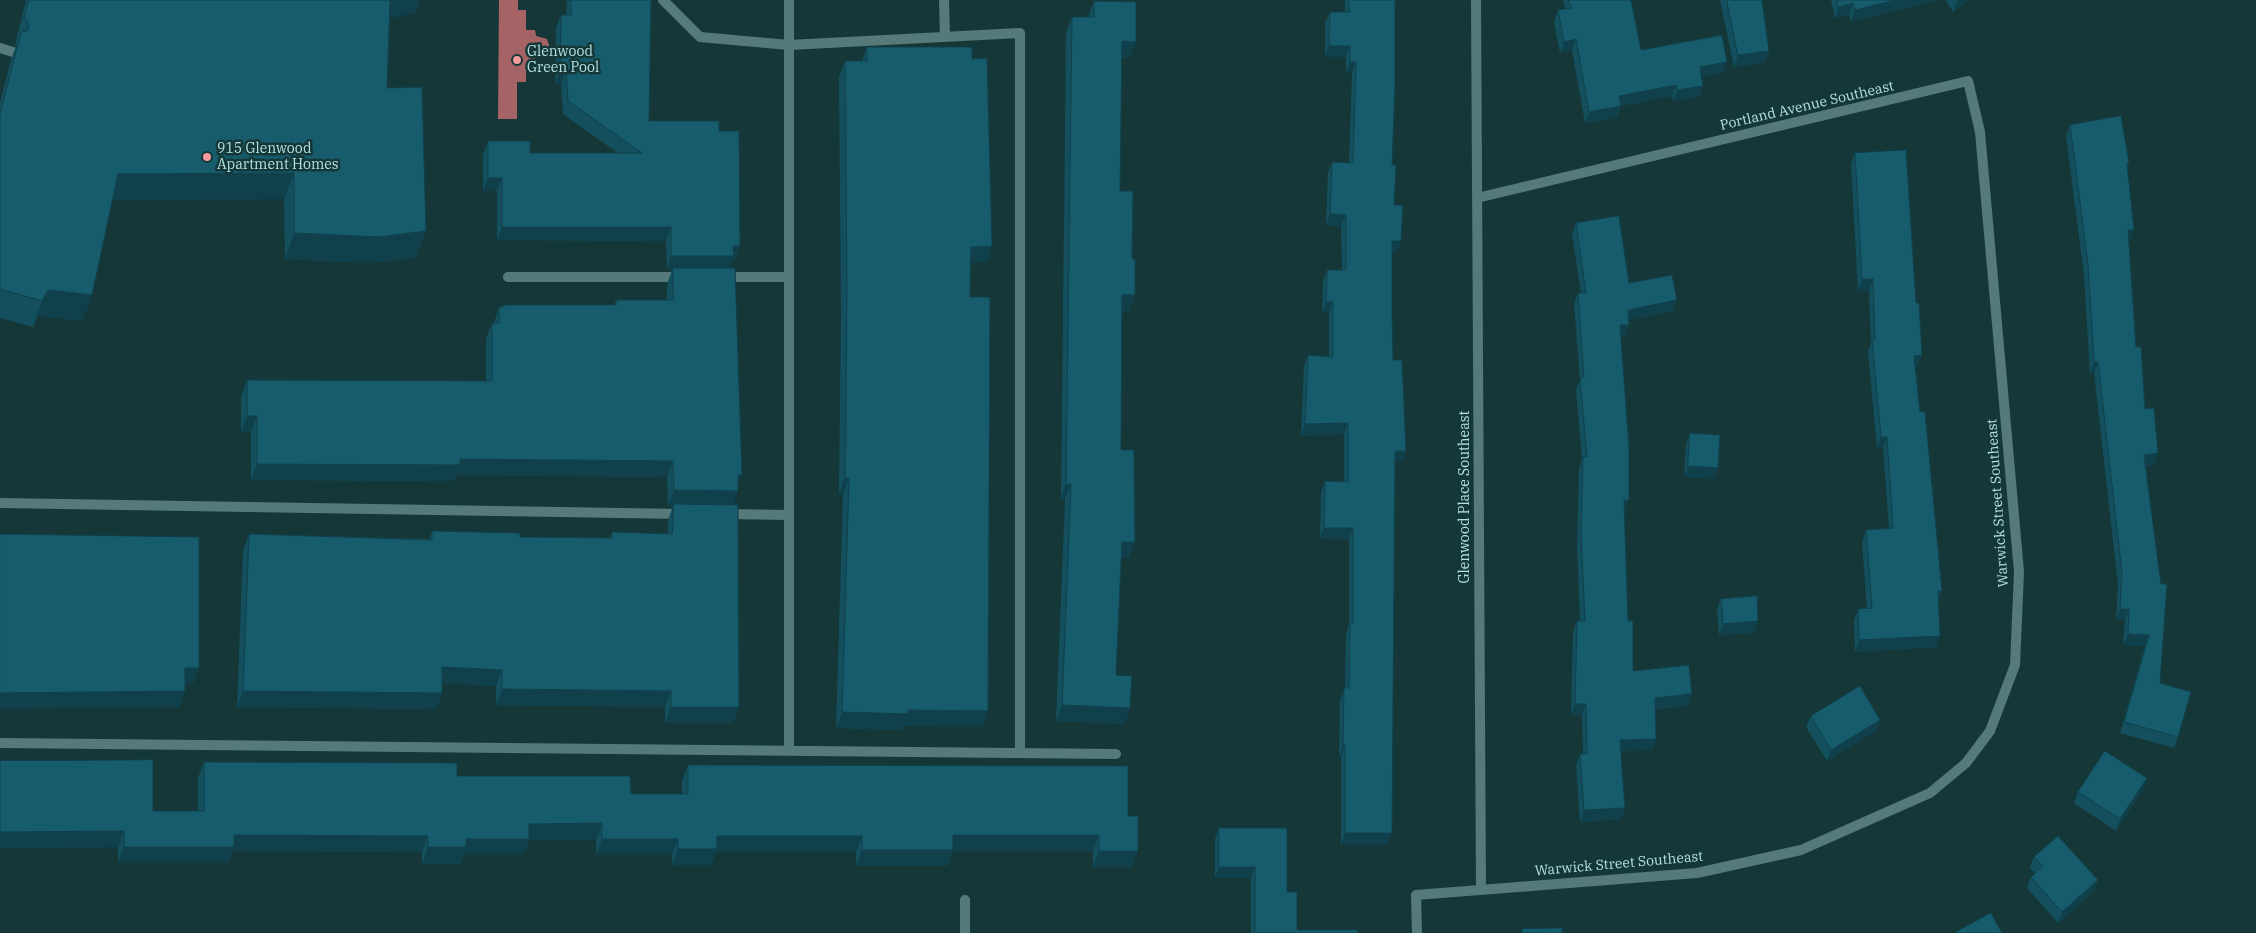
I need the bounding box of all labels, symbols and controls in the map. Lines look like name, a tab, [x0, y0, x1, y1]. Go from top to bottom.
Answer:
place label: Glenwood Green Pool	[527, 44, 599, 76]
marker: Glenwood Green Pool	[511, 54, 523, 66]
street label: Portland Avenue Southeast	[1718, 78, 1896, 134]
place label: 915 Glenwood Apartment Homes	[217, 141, 339, 174]
marker: 915 Glenwood Apartment Homes	[201, 151, 213, 163]
street label: Glenwood Place Southeast	[1457, 410, 1473, 584]
street label: Warwick Street Southeast	[1984, 418, 2012, 588]
street label: Warwick Street Southeast	[1534, 848, 1704, 880]

